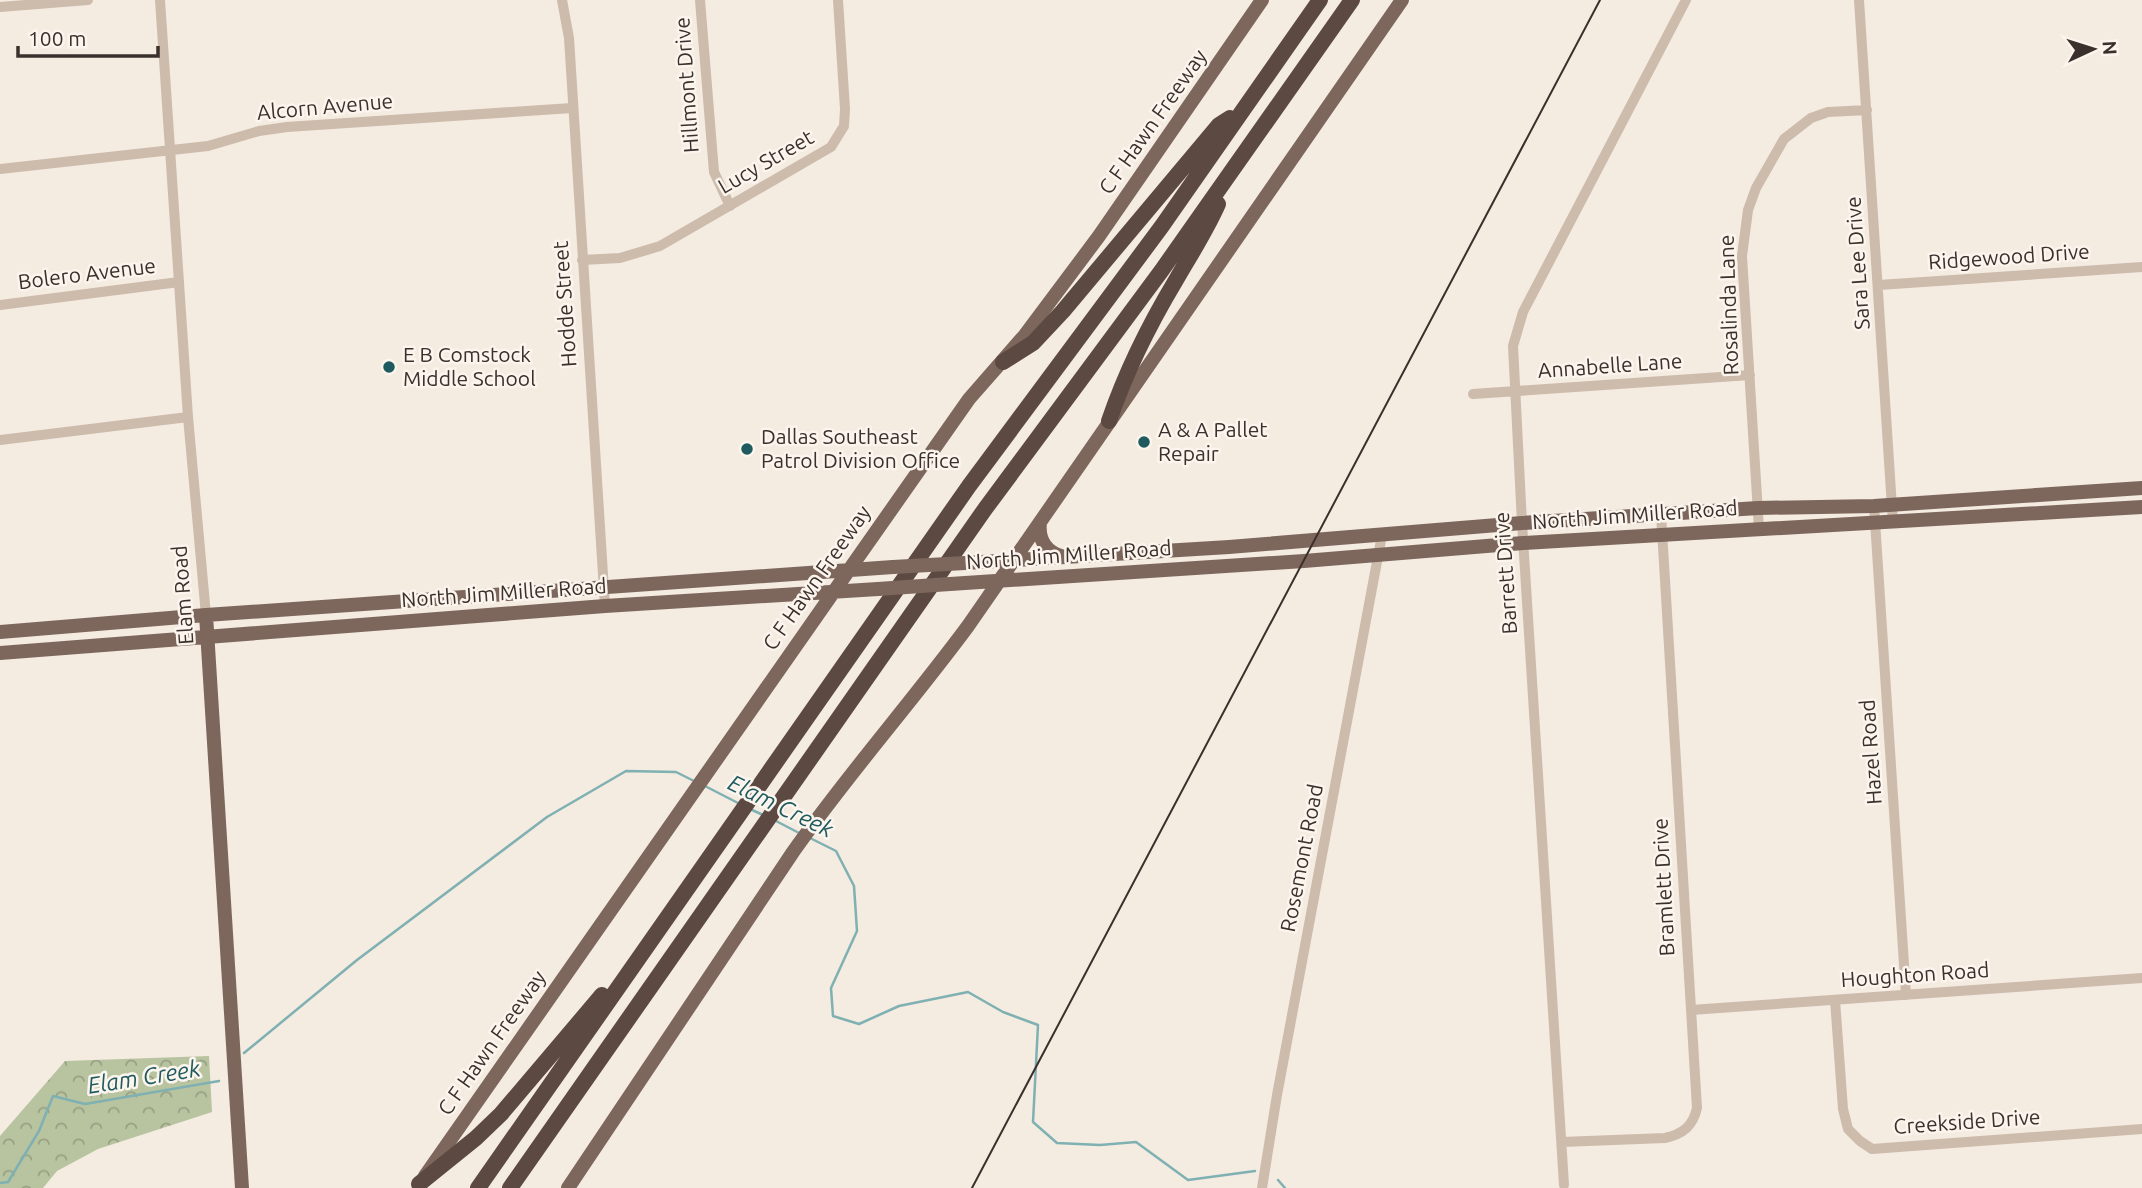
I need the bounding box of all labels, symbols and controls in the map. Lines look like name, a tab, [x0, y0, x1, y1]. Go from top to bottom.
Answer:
scale bar	[18, 14, 158, 58]
north arrow	[2058, 14, 2128, 84]
street label: Hillmont Drive	[669, 16, 703, 154]
text: 100 m	[28, 26, 86, 50]
text: N	[2098, 40, 2121, 56]
street label: C F Hawn Freeway	[1093, 44, 1211, 198]
street label: Alcorn Avenue	[256, 88, 394, 124]
street label: Lucy Street	[713, 124, 818, 198]
street label: Sara Lee Drive	[1840, 196, 1874, 331]
street label: Rosalinda Lane	[1714, 234, 1742, 376]
street label: Ridgewood Drive	[1927, 238, 2090, 274]
street label: Hodde Street	[548, 240, 580, 368]
street label: Bolero Avenue	[17, 253, 157, 293]
place label: E B Comstock Middle School	[403, 342, 536, 390]
street label: Annabelle Lane	[1537, 348, 1683, 382]
marker: E B Comstock Middle School	[381, 359, 397, 375]
place label: A & A Pallet Repair	[1158, 417, 1267, 465]
place label: Dallas Southeast Patrol Division Office	[761, 424, 960, 472]
marker: A & A Pallet Repair	[1136, 434, 1152, 450]
marker: Dallas Southeast Patrol Division Office	[739, 441, 755, 457]
street label: North Jim Miller Road	[1531, 495, 1738, 533]
street label: C F Hawn Freeway	[757, 500, 875, 654]
street label: Barrett Drive	[1489, 511, 1521, 635]
street label: North Jim Miller Road	[965, 535, 1172, 573]
street label: Elam Road	[167, 545, 197, 646]
street label: North Jim Miller Road	[400, 573, 607, 611]
street label: Hazel Road	[1854, 699, 1886, 805]
water label: Elam Creek	[725, 769, 838, 842]
street label: Rosemont Road	[1275, 782, 1327, 934]
street label: Bramlett Drive	[1647, 817, 1679, 957]
street label: Houghton Road	[1840, 957, 1990, 991]
street label: C F Hawn Freeway	[432, 965, 550, 1119]
water label: Elam Creek	[86, 1055, 202, 1098]
street label: Creekside Drive	[1893, 1104, 2041, 1138]

